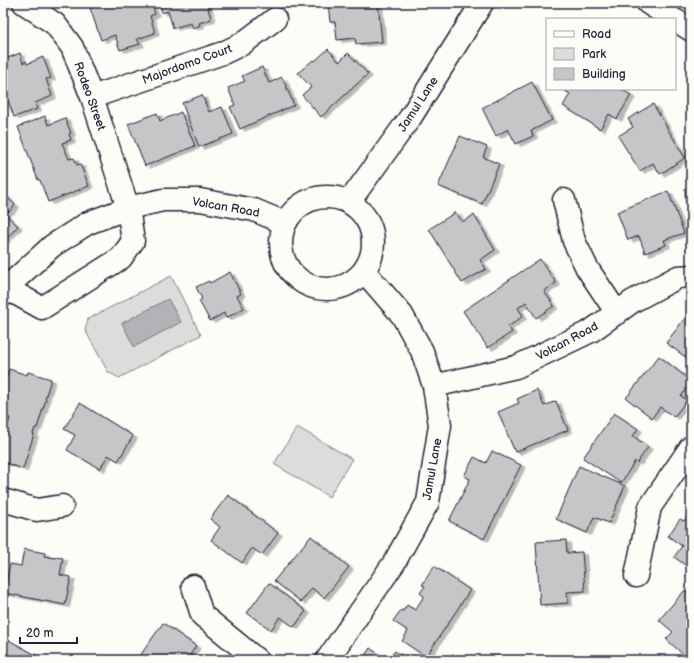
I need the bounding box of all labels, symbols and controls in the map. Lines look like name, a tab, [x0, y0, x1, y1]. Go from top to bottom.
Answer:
legend	[546, 18, 676, 90]
text: Road	[582, 27, 611, 42]
street label: Majordomo Court	[140, 41, 234, 88]
text: Park	[582, 47, 606, 62]
street label: Rodeo Street	[70, 60, 109, 133]
text: Building	[582, 67, 626, 82]
street label: Jamul Lane	[395, 74, 442, 135]
street label: Volcan Road	[191, 194, 261, 221]
street label: Volcan Road	[534, 319, 601, 364]
street label: Jamul Lane	[420, 437, 445, 501]
scale bar	[20, 619, 77, 645]
text: 20 m	[26, 626, 53, 641]

